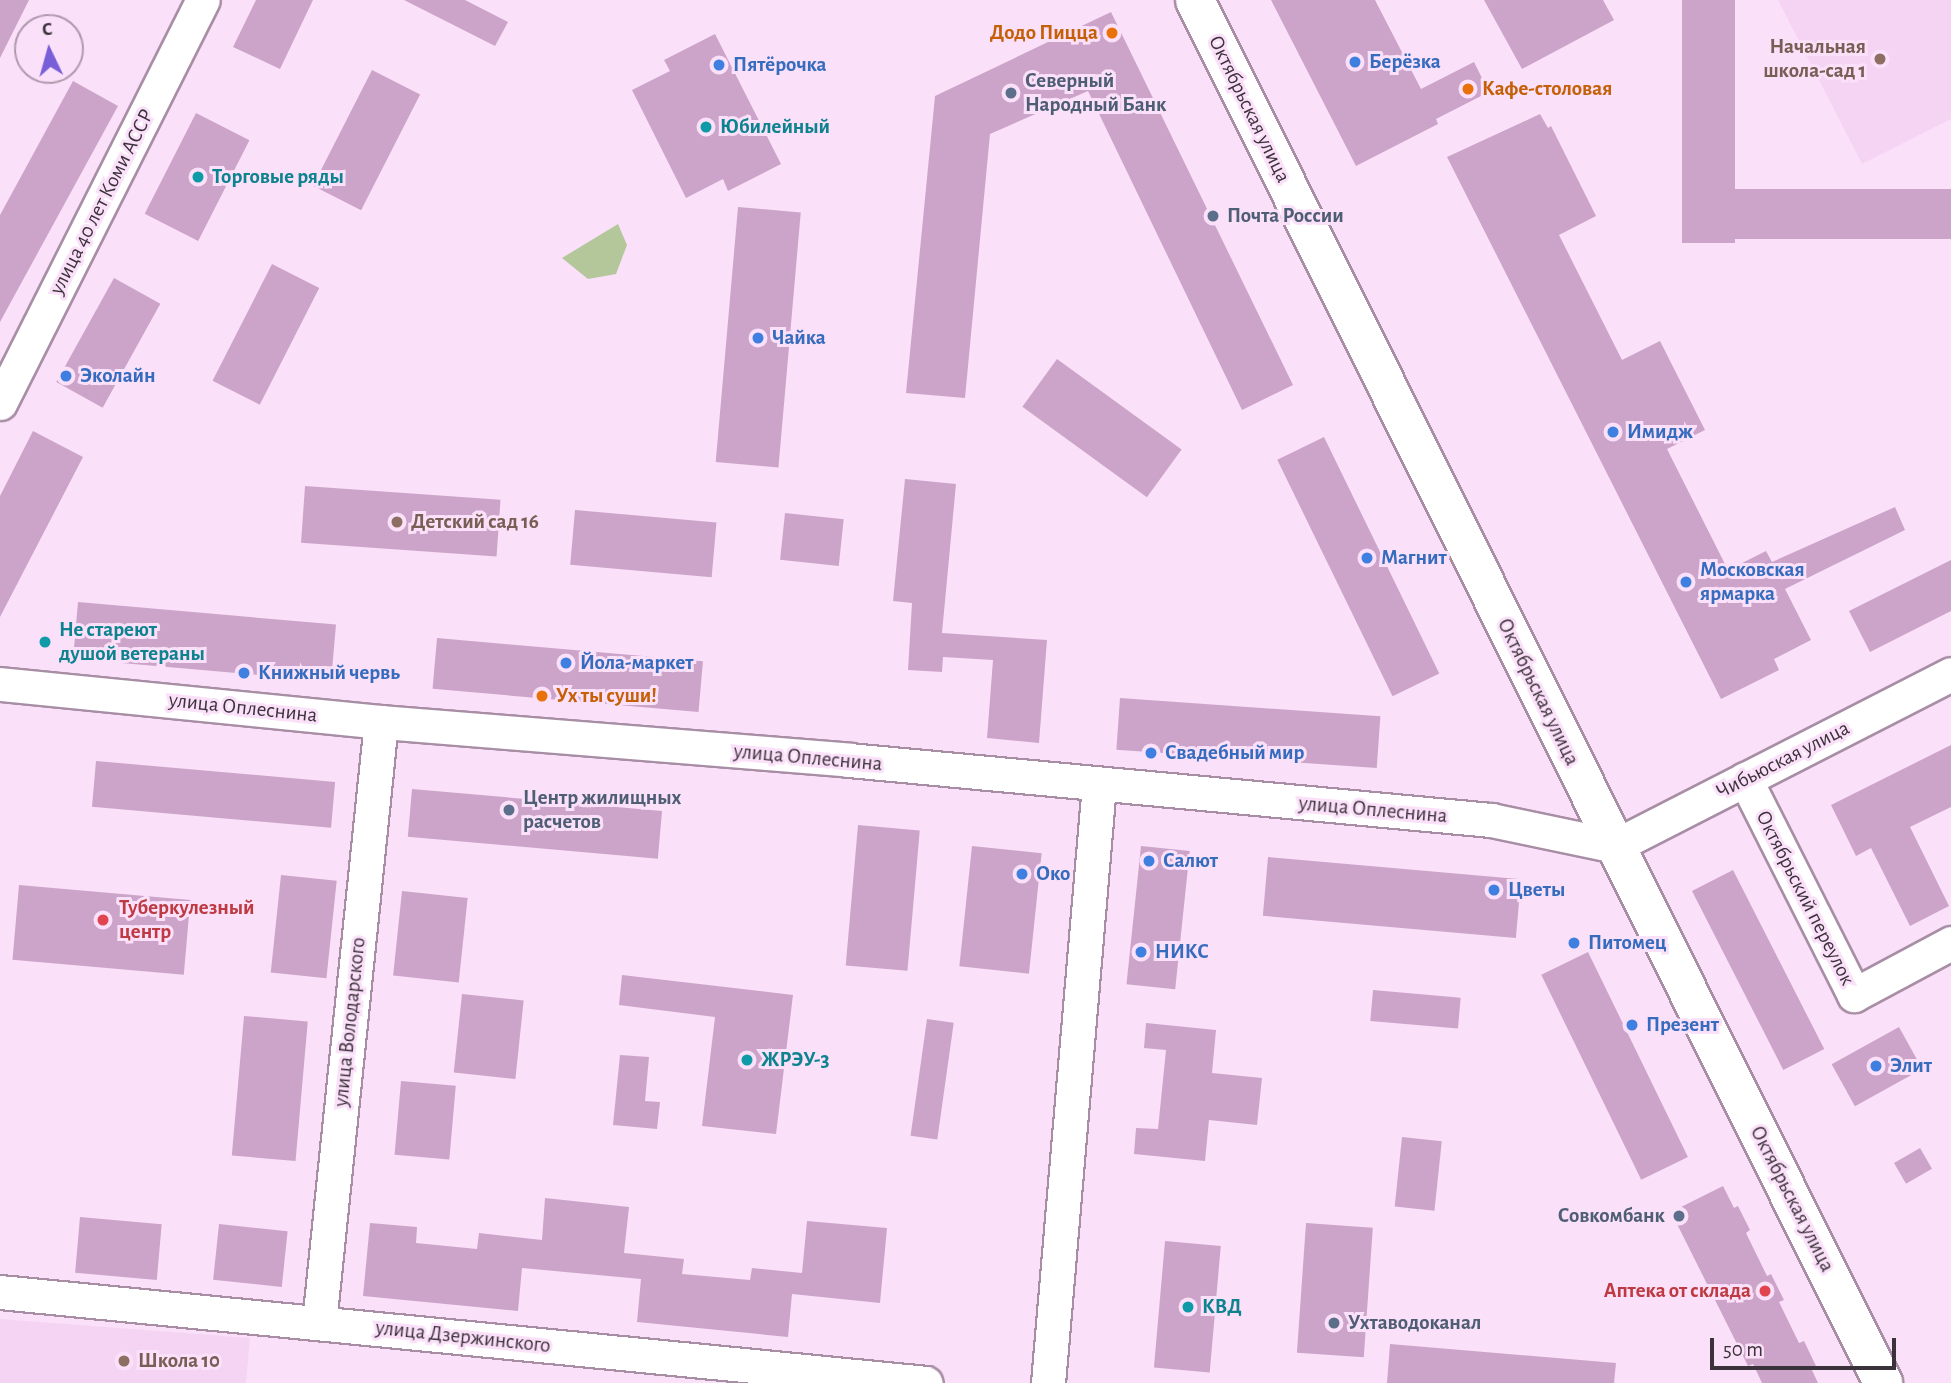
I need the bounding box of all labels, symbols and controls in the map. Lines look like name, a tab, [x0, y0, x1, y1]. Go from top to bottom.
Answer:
north arrow	[14, 14, 84, 84]
text: С	[41, 20, 53, 39]
place label: Додо Пицца	[990, 20, 1098, 46]
marker: Додо Пицца	[1104, 25, 1120, 41]
street label: Октябрьская улица	[1202, 31, 1296, 187]
place label: Начальная школа-сад 1	[1763, 34, 1866, 84]
place label: Берёзка	[1369, 49, 1441, 75]
marker: Начальная школа-сад 1	[1872, 51, 1888, 67]
place label: Пятёрочка	[733, 52, 827, 78]
marker: Берёзка	[1347, 54, 1363, 70]
marker: Пятёрочка	[711, 57, 727, 73]
place label: Северный Народный Банк	[1025, 68, 1166, 118]
place label: Кафе-столовая	[1482, 76, 1612, 102]
marker: Кафе-столовая	[1460, 81, 1476, 97]
marker: Северный Народный Банк	[1003, 85, 1019, 101]
street label: улица 40 лет Коми АССР	[44, 105, 160, 299]
place label: Юбилейный	[720, 114, 830, 140]
marker: Юбилейный	[698, 119, 714, 135]
place label: Торговые ряды	[212, 164, 344, 190]
marker: Торговые ряды	[190, 169, 206, 185]
place label: Почта России	[1227, 203, 1344, 229]
marker: Почта России	[1205, 208, 1221, 224]
place label: Чайка	[772, 325, 826, 351]
marker: Чайка	[750, 330, 766, 346]
place label: Эколайн	[80, 363, 156, 389]
marker: Эколайн	[58, 368, 74, 384]
place label: Имидж	[1627, 419, 1693, 445]
marker: Имидж	[1605, 424, 1621, 440]
place label: Детский сад 16	[411, 509, 539, 535]
marker: Детский сад 16	[389, 514, 405, 530]
place label: Магнит	[1381, 545, 1447, 571]
marker: Магнит	[1359, 550, 1375, 566]
place label: Московская ярмарка	[1700, 557, 1805, 607]
marker: Московская ярмарка	[1678, 574, 1694, 590]
street label: Октябрьская улица	[1491, 614, 1585, 770]
place label: Не стареют душой ветераны	[59, 617, 205, 667]
marker: Не стареют душой ветераны	[37, 634, 53, 650]
place label: Йола-маркет	[580, 650, 694, 676]
marker: Йола-маркет	[558, 655, 574, 671]
place label: Книжный червь	[258, 660, 400, 686]
marker: Книжный червь	[236, 665, 252, 681]
place label: Ух ты суши!	[556, 683, 657, 709]
street label: улица Оплеснина	[168, 688, 318, 728]
marker: Ух ты суши!	[534, 688, 550, 704]
street label: Чибьюская улица	[1712, 716, 1854, 804]
street label: улица Оплеснина	[733, 739, 883, 777]
place label: Свадебный мир	[1165, 740, 1304, 766]
marker: Свадебный мир	[1143, 745, 1159, 761]
place label: Центр жилищных расчетов	[523, 785, 681, 835]
street label: улица Оплеснина	[1298, 791, 1448, 829]
marker: Центр жилищных расчетов	[501, 802, 517, 818]
street label: Октябрьский переулок	[1750, 806, 1860, 990]
place label: Салют	[1163, 848, 1218, 874]
marker: Салют	[1141, 853, 1157, 869]
place label: Око	[1036, 861, 1070, 887]
marker: Око	[1014, 866, 1030, 882]
place label: Цветы	[1508, 877, 1565, 903]
marker: Цветы	[1486, 882, 1502, 898]
place label: Туберкулезный центр	[119, 895, 254, 945]
marker: Туберкулезный центр	[93, 910, 113, 930]
place label: Питомец	[1588, 930, 1667, 956]
marker: Питомец	[1566, 935, 1582, 951]
street label: улица Володарского	[329, 936, 371, 1108]
place label: НИКС	[1155, 939, 1209, 965]
marker: НИКС	[1133, 944, 1149, 960]
place label: Презент	[1646, 1012, 1719, 1038]
marker: Презент	[1624, 1017, 1640, 1033]
place label: ЖРЭУ-3	[761, 1047, 829, 1073]
marker: ЖРЭУ-3	[739, 1052, 755, 1068]
place label: Элит	[1890, 1053, 1932, 1079]
marker: Элит	[1868, 1058, 1884, 1074]
street label: Октябрьская улица	[1744, 1122, 1840, 1276]
place label: Совкомбанк	[1558, 1203, 1665, 1229]
marker: Совкомбанк	[1671, 1208, 1687, 1224]
place label: Аптека от склада	[1604, 1278, 1751, 1304]
marker: Аптека от склада	[1757, 1283, 1773, 1299]
place label: КВД	[1202, 1294, 1242, 1320]
marker: КВД	[1180, 1299, 1196, 1315]
place label: Ухтаводоканал	[1348, 1310, 1482, 1336]
street label: улица Дзержинского	[374, 1315, 552, 1359]
marker: Ухтаводоканал	[1326, 1315, 1342, 1331]
scale bar	[1713, 1324, 1898, 1368]
text: 50 m	[1723, 1339, 1763, 1360]
place label: Школа 10	[138, 1348, 220, 1374]
marker: Школа 10	[116, 1353, 132, 1369]

